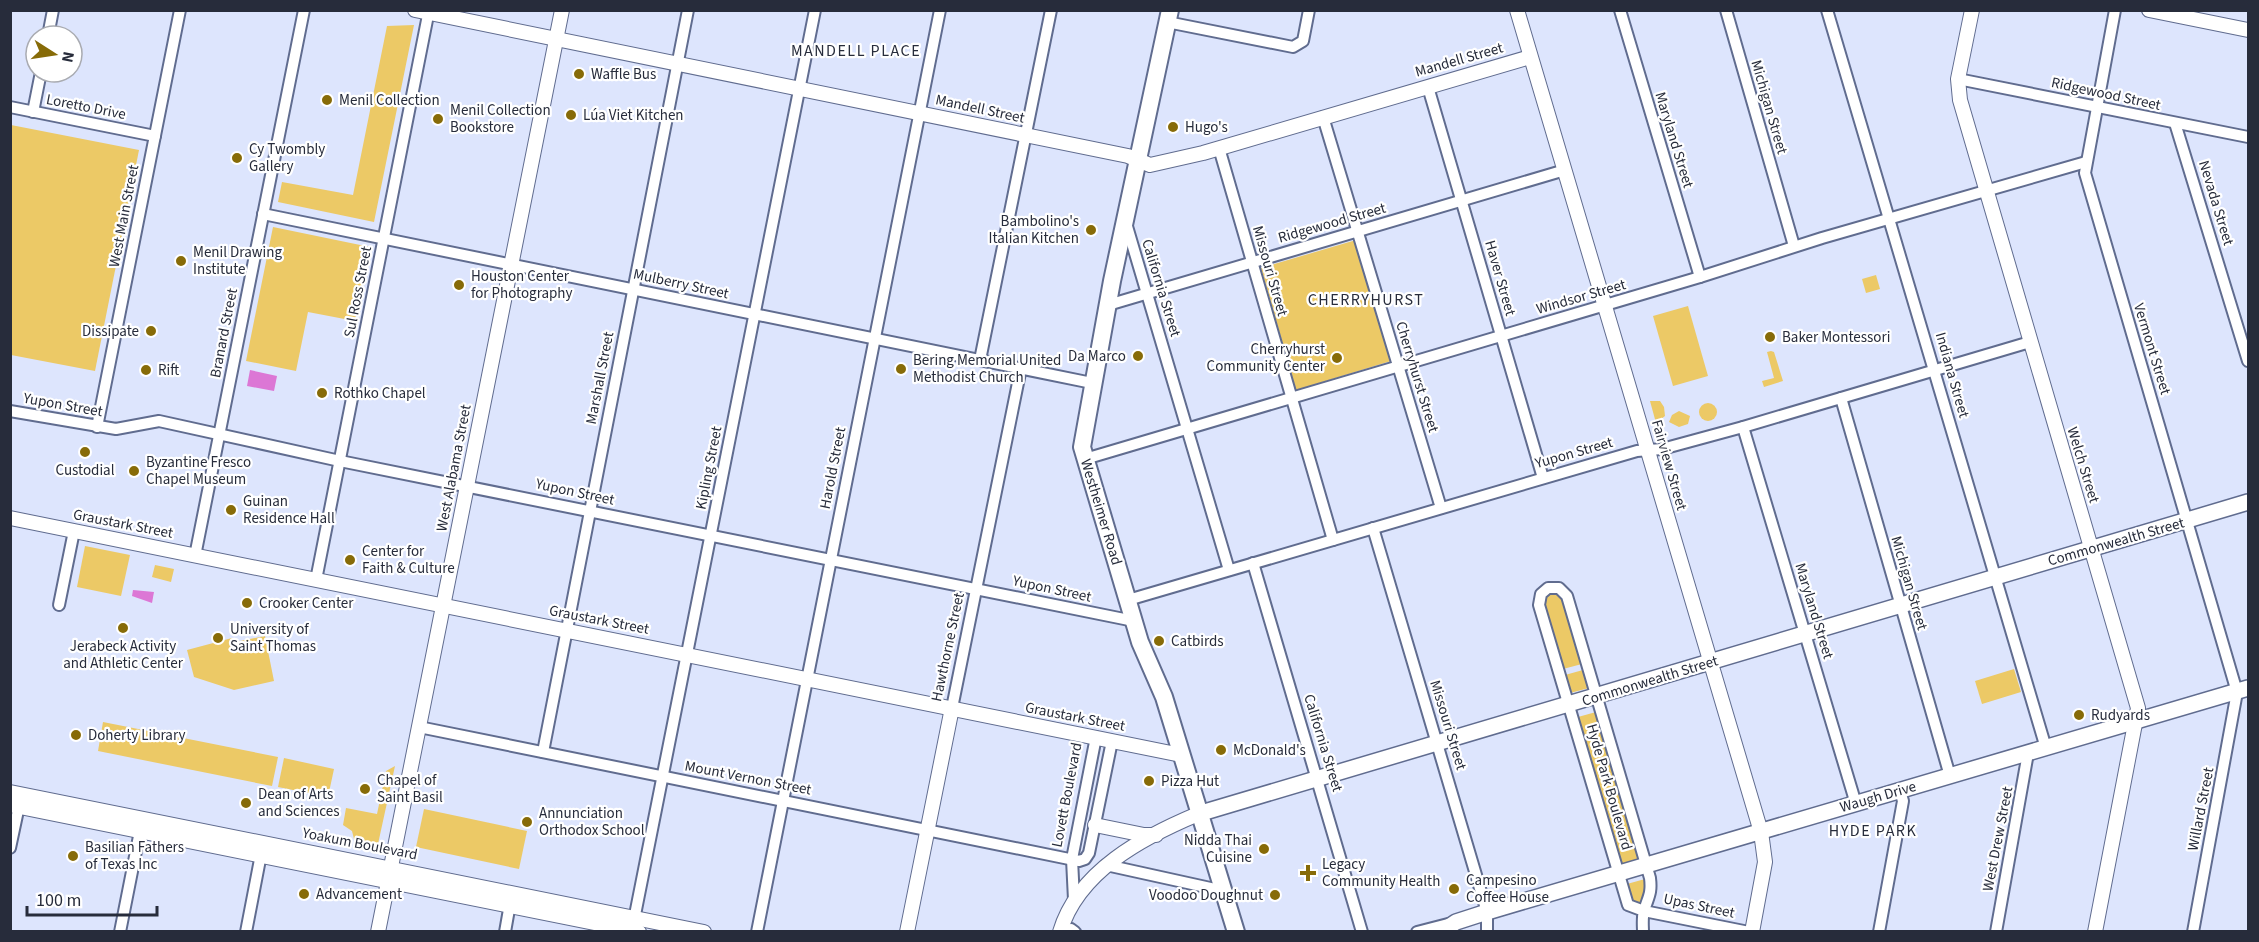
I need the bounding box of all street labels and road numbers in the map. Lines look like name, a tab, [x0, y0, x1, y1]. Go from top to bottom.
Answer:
street label: Mandell Street	[1413, 37, 1505, 83]
street label: Michigan Street	[1746, 58, 1792, 156]
street label: Ridgewood Street	[2049, 72, 2163, 116]
street label: Loretto Drive	[44, 89, 128, 125]
street label: Mandell Street	[933, 89, 1027, 129]
street label: Maryland Street	[1649, 89, 1699, 191]
street label: Nevada Street	[2193, 158, 2239, 248]
street label: West Main Street	[104, 163, 144, 269]
street label: Ridgewood Street	[1276, 198, 1388, 248]
street label: Missouri Street	[1247, 223, 1293, 319]
street label: California Street	[1136, 237, 1186, 339]
street label: Haver Street	[1479, 238, 1521, 318]
street label: Sul Ross Street	[339, 245, 377, 339]
street label: Mulberry Street	[631, 264, 731, 304]
street label: Windsor Street	[1534, 274, 1628, 320]
street label: Branard Street	[205, 286, 243, 380]
street label: Vermont Street	[2128, 301, 2176, 397]
street label: Cherryhurst Street	[1390, 319, 1444, 435]
street label: Marshall Street	[581, 330, 619, 426]
street label: Indiana Street	[1930, 330, 1974, 420]
street label: Yupon Street	[21, 388, 104, 422]
street label: West Alabama Street	[431, 403, 477, 533]
street label: Fairview Street	[1646, 417, 1692, 513]
street label: Kipling Street	[691, 424, 727, 512]
street label: Welch Street	[2061, 424, 2105, 506]
street label: Harold Street	[815, 425, 851, 511]
street label: Yupon Street	[1532, 432, 1615, 474]
street label: Westheimer Road	[1075, 456, 1127, 568]
street label: Yupon Street	[533, 473, 616, 511]
street label: Graustark Street	[71, 504, 175, 544]
street label: Commonwealth Street	[2045, 512, 2187, 572]
street label: Michigan Street	[1886, 534, 1932, 632]
street label: Maryland Street	[1789, 560, 1839, 662]
street label: Yupon Street	[1010, 570, 1093, 608]
street label: Hawthorne Street	[926, 591, 970, 703]
street label: Graustark Street	[547, 600, 651, 640]
street label: Commonwealth Street	[1579, 650, 1721, 712]
street label: Missouri Street	[1424, 677, 1472, 773]
street label: California Street	[1298, 692, 1348, 794]
street label: Graustark Street	[1023, 697, 1127, 737]
street label: Hyde Park Boulevard	[1581, 721, 1637, 853]
street label: Lovett Boulevard	[1047, 741, 1087, 849]
street label: Mount Vernon Street	[683, 755, 813, 801]
street label: Willard Street	[2183, 765, 2219, 853]
street label: Waugh Drive	[1837, 776, 1919, 818]
street label: West Drew Street	[1978, 785, 2018, 893]
street label: Yoakum Boulevard	[300, 822, 419, 865]
street label: Upas Street	[1661, 888, 1737, 924]

